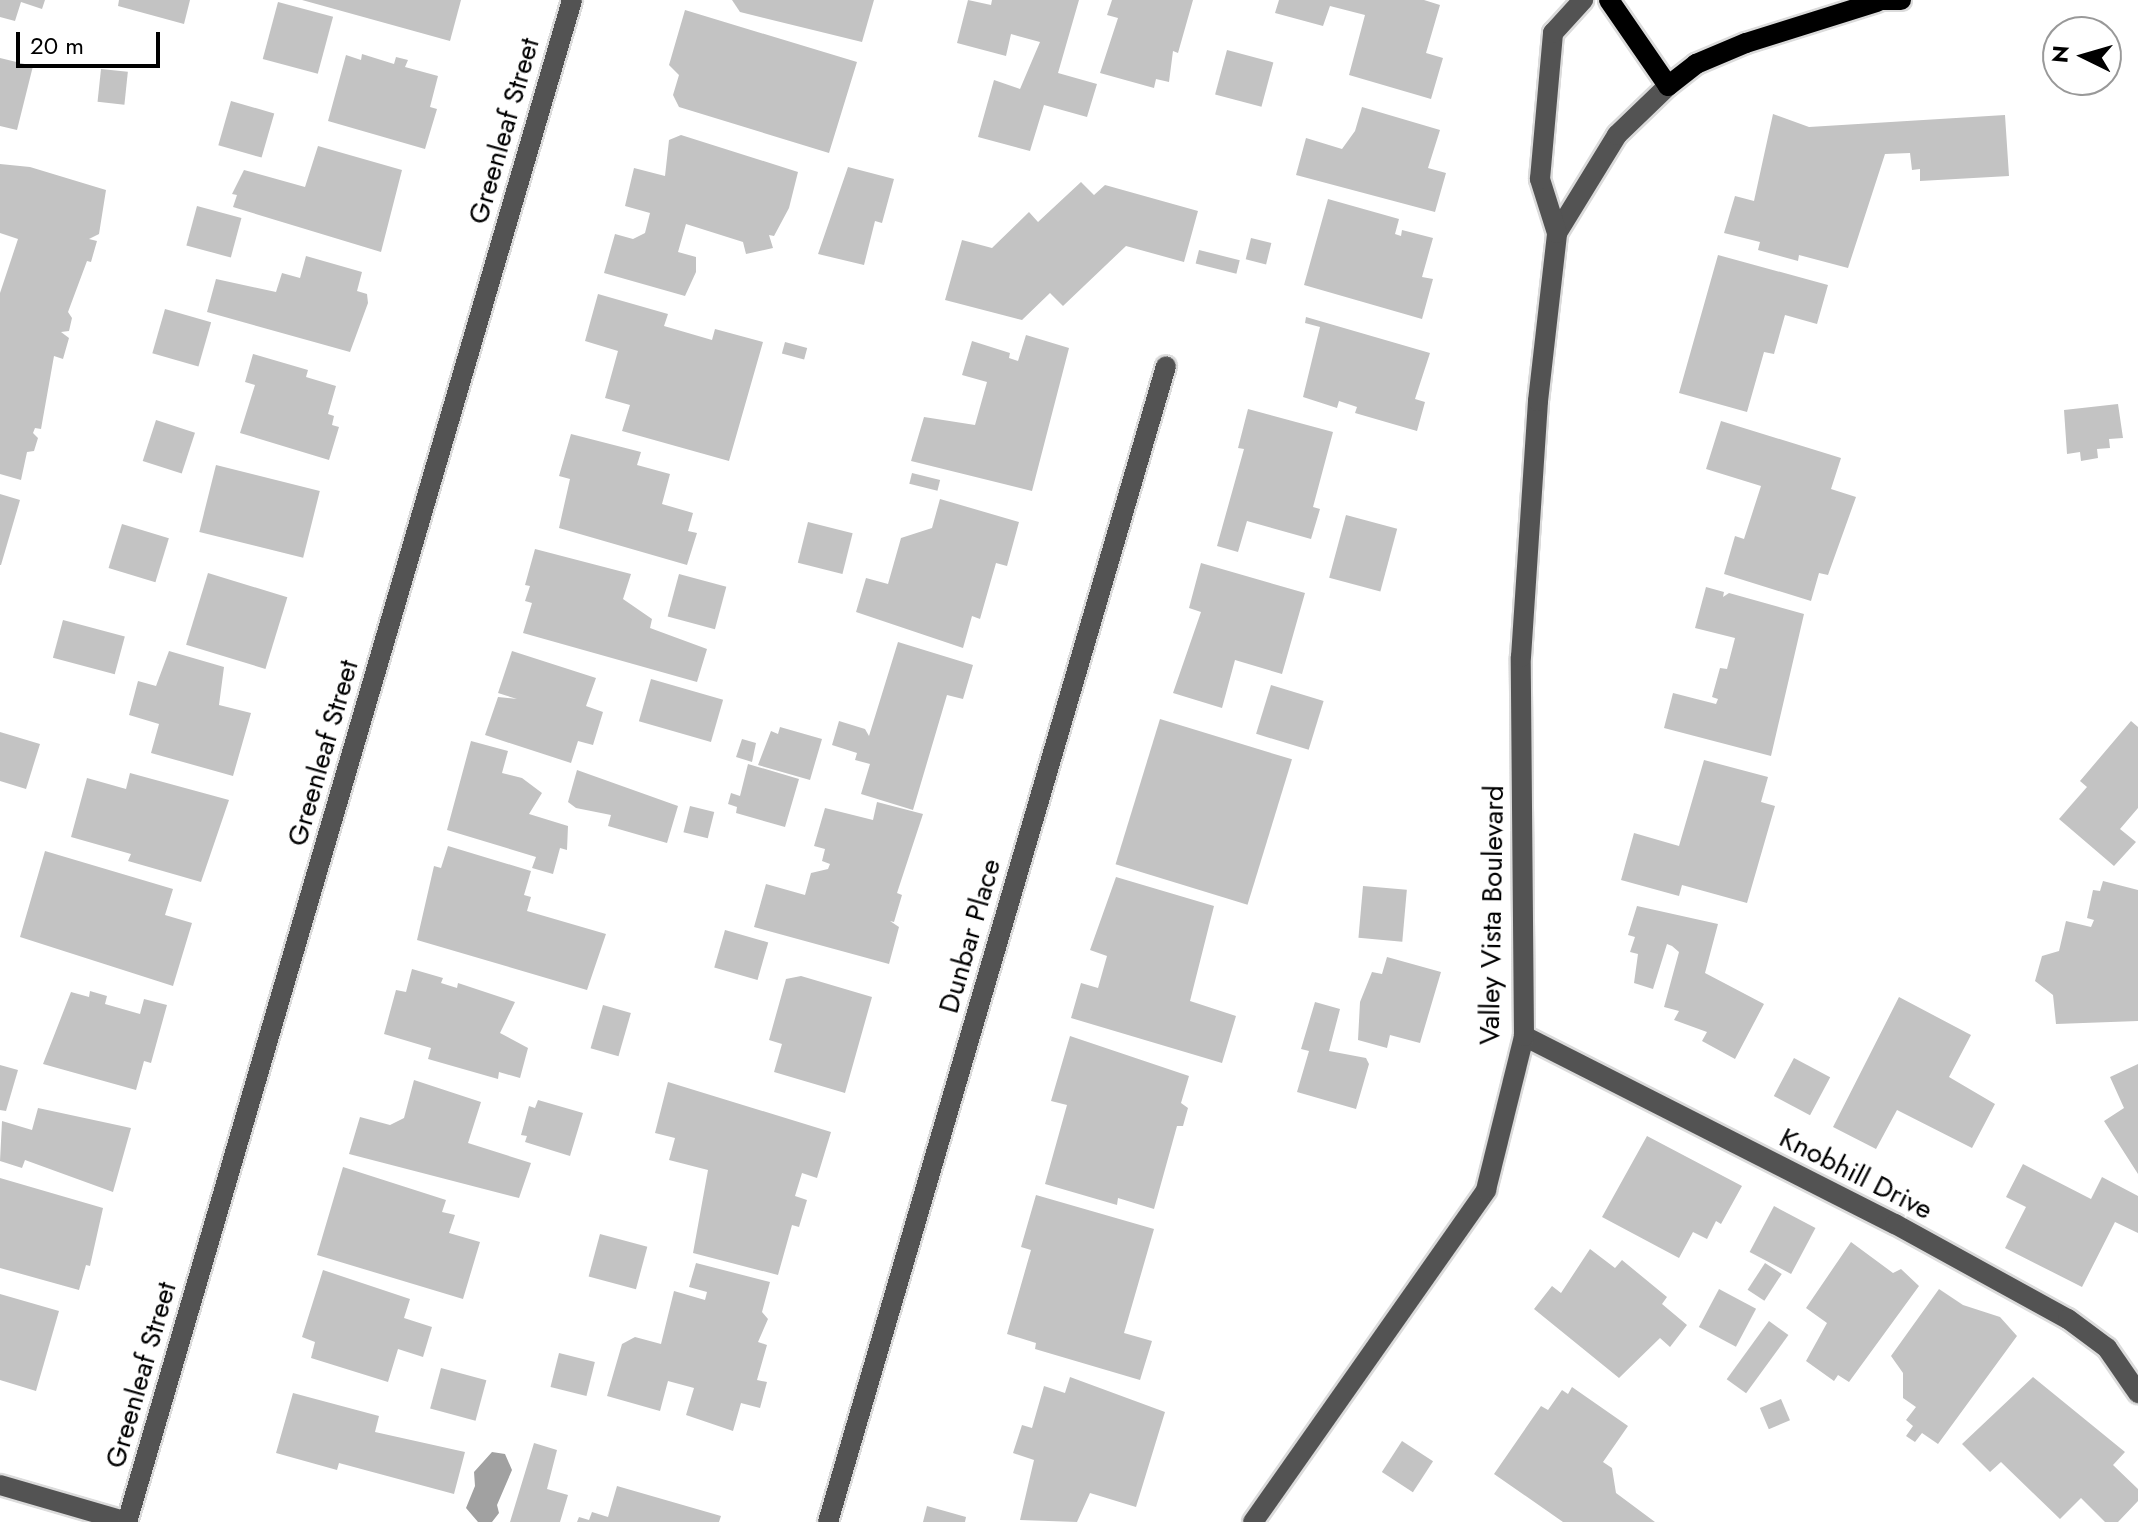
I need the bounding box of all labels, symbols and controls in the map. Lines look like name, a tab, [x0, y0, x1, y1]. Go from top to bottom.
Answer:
scale bar	[20, 16, 164, 66]
north arrow	[2042, 16, 2122, 96]
text: 20 m	[30, 28, 84, 63]
street label: Greenleaf Street	[461, 34, 547, 228]
text: N	[2043, 44, 2077, 64]
street label: Greenleaf Street	[280, 656, 366, 850]
street label: Valley Vista Boulevard	[1473, 785, 1511, 1045]
street label: Dunbar Place	[932, 855, 1008, 1017]
street label: Knobhill Drive	[1774, 1121, 1938, 1227]
street label: Greenleaf Street	[98, 1278, 184, 1472]

